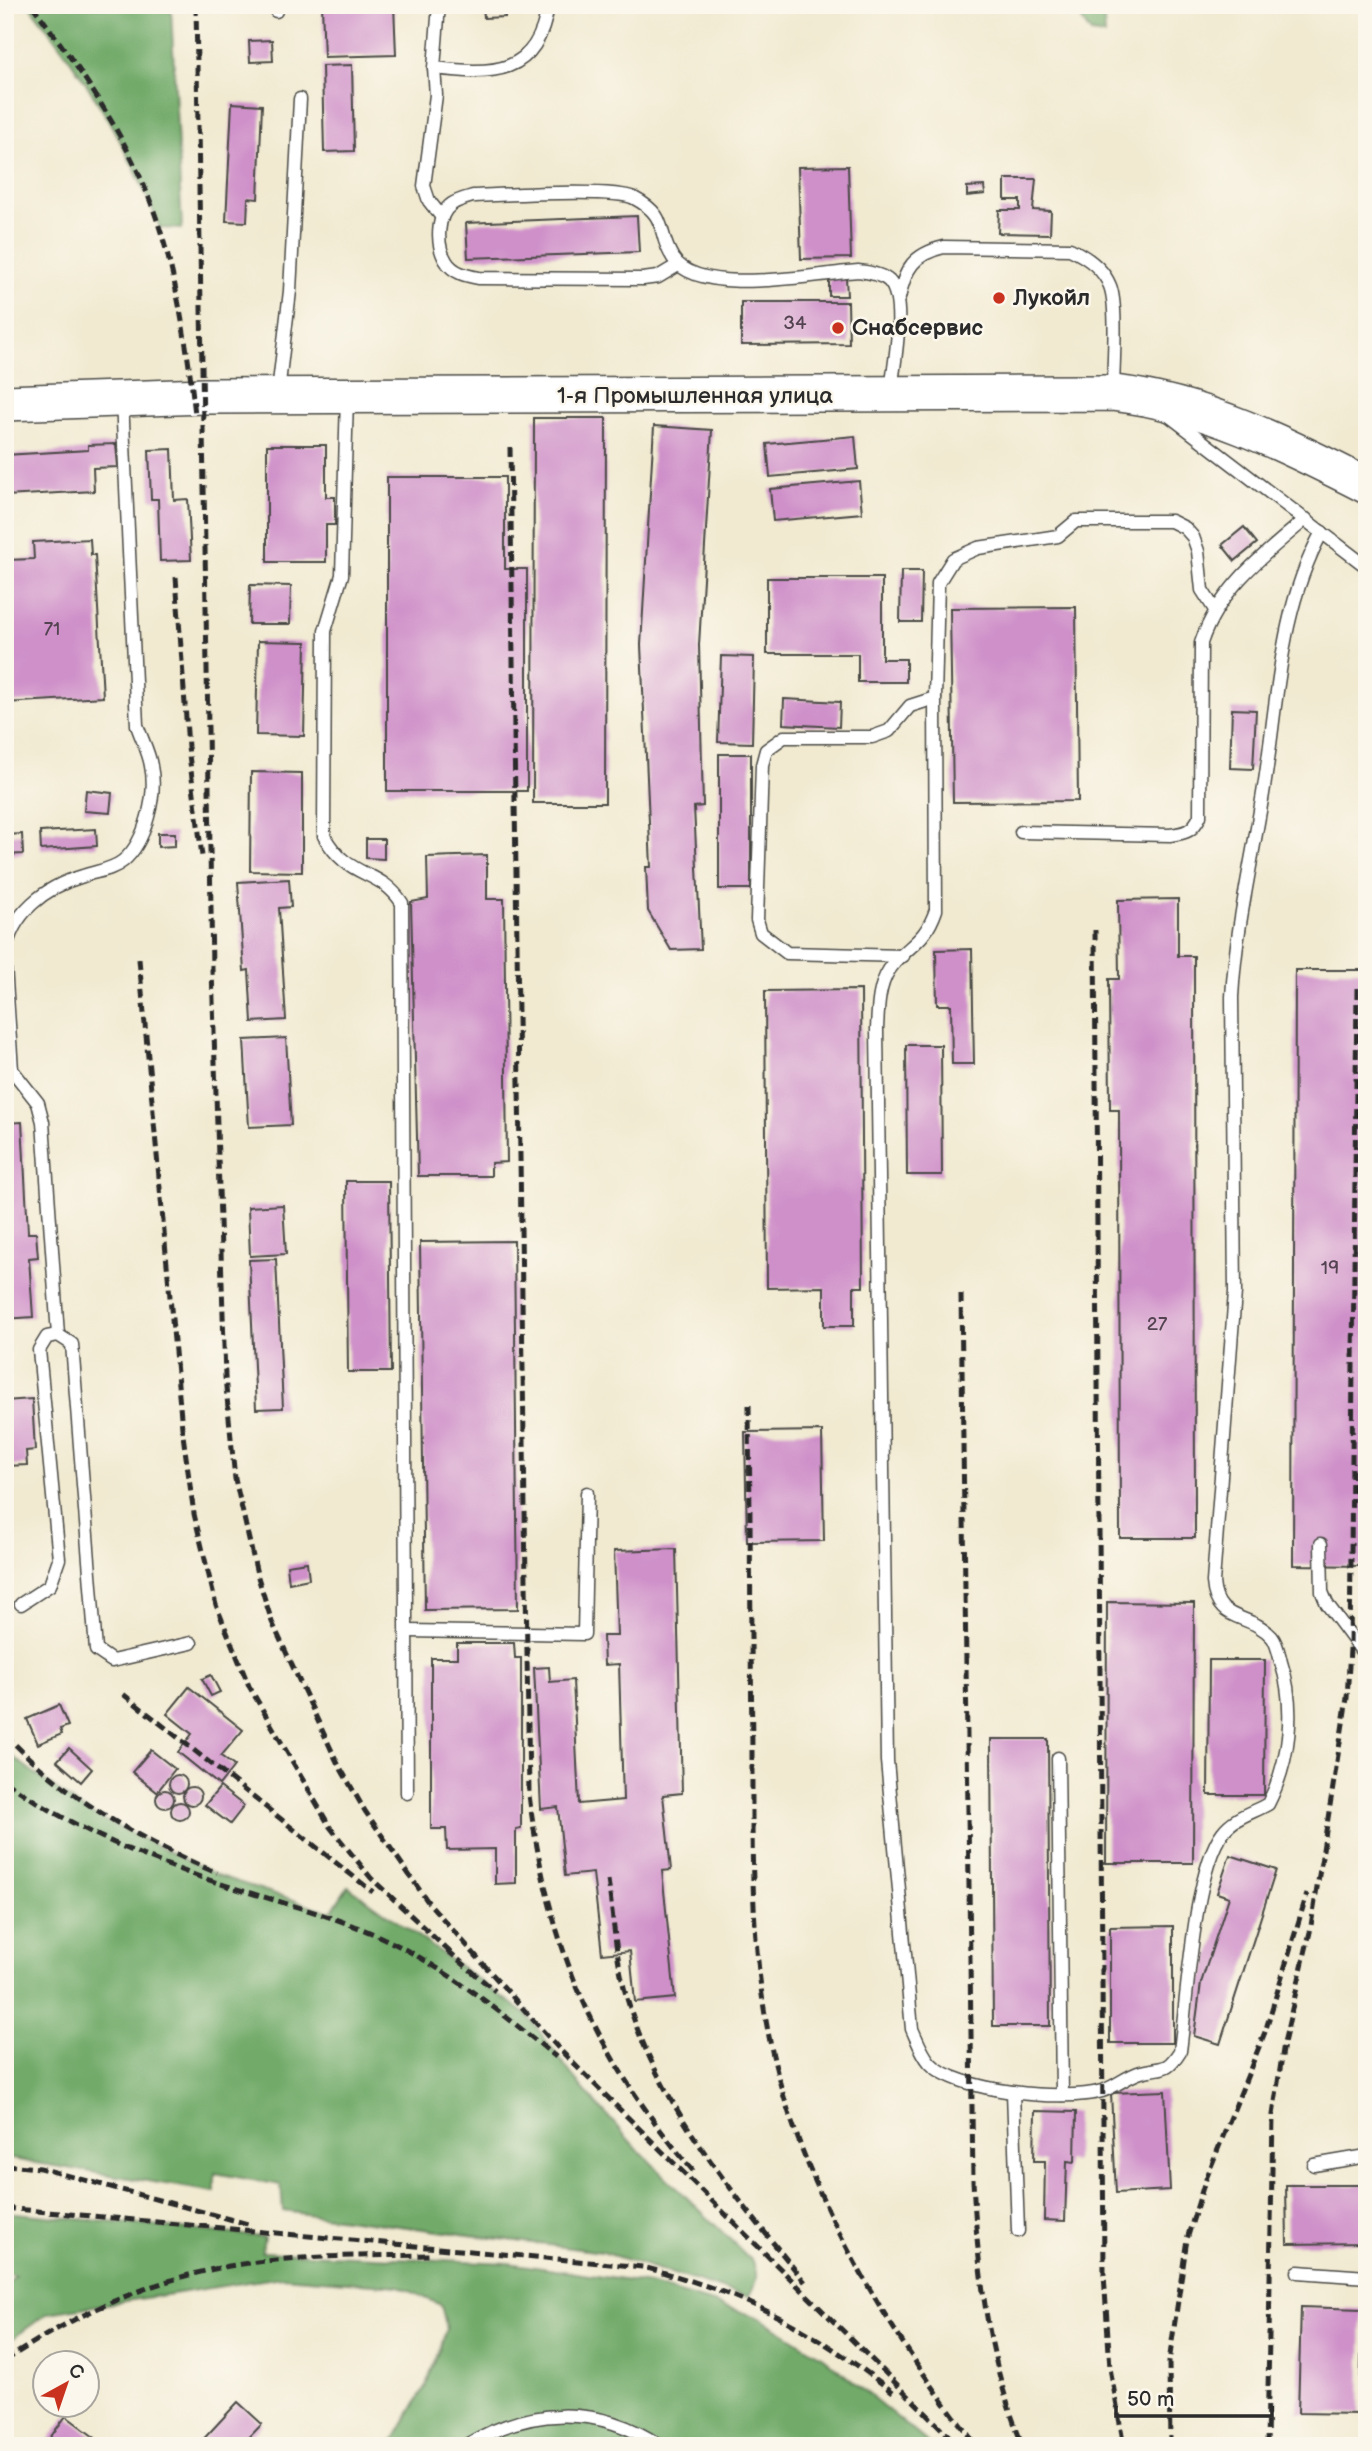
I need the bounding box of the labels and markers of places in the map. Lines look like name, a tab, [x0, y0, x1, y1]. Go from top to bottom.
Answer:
place label: Лукойл	[1012, 284, 1090, 312]
marker: Лукойл	[991, 290, 1007, 306]
place label: Снабсервис	[852, 314, 984, 342]
marker: Снабсервис	[830, 320, 846, 336]

